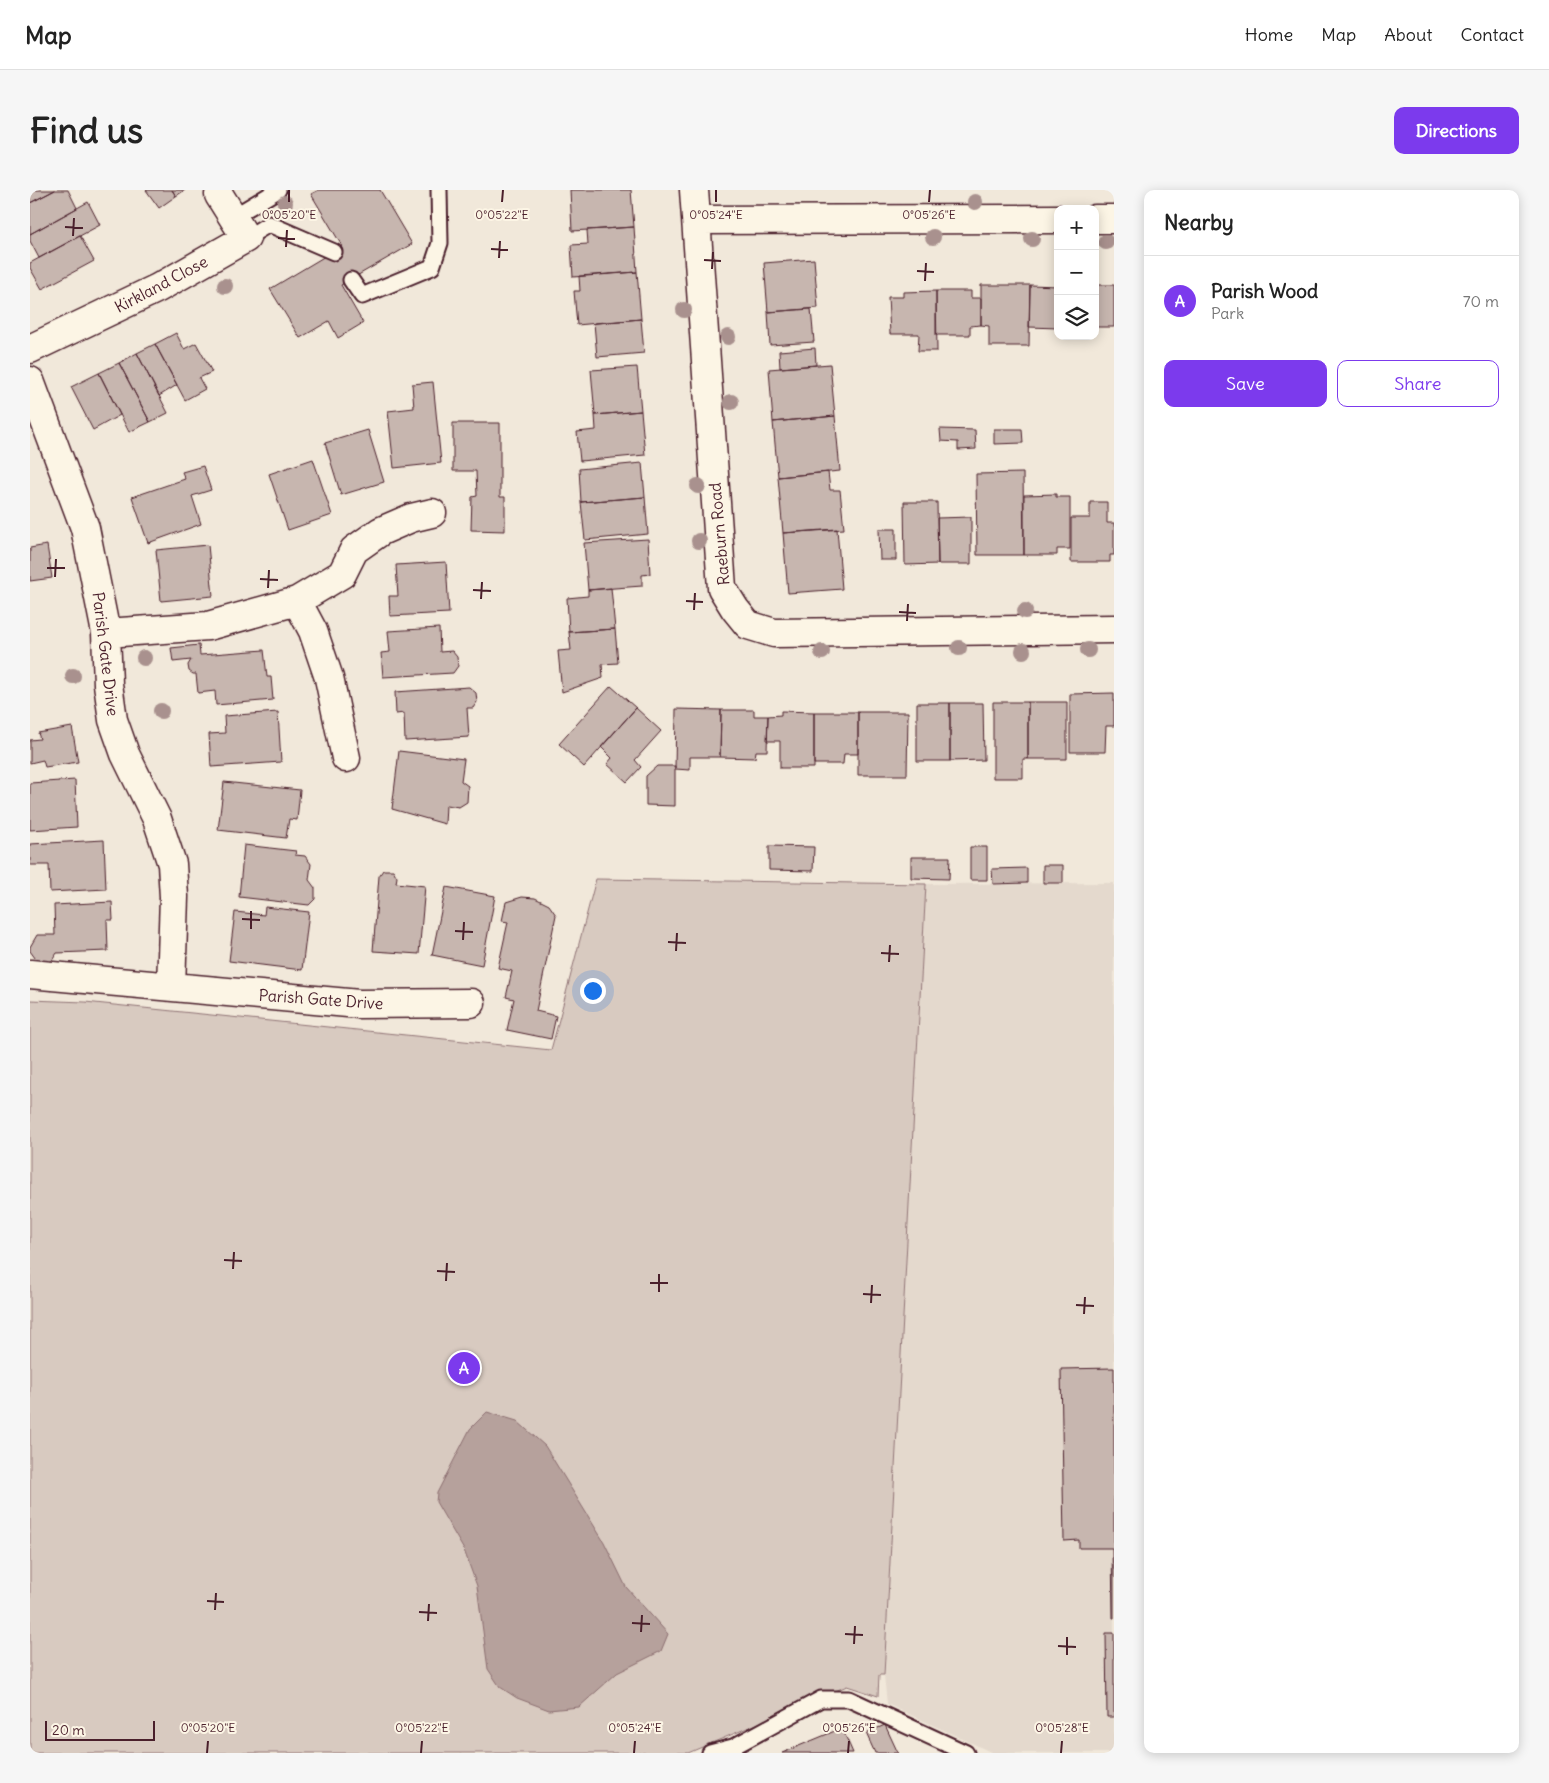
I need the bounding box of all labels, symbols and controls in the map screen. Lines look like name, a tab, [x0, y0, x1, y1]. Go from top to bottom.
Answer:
text: Map	[25, 20, 72, 50]
text: Home	[1245, 23, 1293, 46]
text: Map	[1321, 23, 1356, 46]
text: About	[1384, 23, 1432, 46]
text: Contact	[1460, 23, 1524, 46]
button: Directions	[1394, 107, 1519, 154]
text: Find us	[30, 108, 143, 152]
map controls	[1054, 205, 1099, 340]
button: +	[1054, 205, 1099, 250]
text: 0°05'20"E	[262, 207, 316, 222]
text: 0°05'22"E	[475, 207, 529, 222]
text: 0°05'24"E	[689, 207, 743, 222]
text: 0°05'26"E	[902, 207, 956, 222]
text: Nearby	[1164, 209, 1234, 236]
button: −	[1054, 250, 1099, 295]
street label: Kirkland Close	[111, 251, 211, 317]
text: Parish Wood	[1211, 279, 1318, 303]
text: A	[1175, 291, 1185, 311]
text: 70 m	[1463, 291, 1499, 311]
button: layers	[1054, 295, 1099, 340]
text: Park	[1211, 303, 1244, 323]
button: Save	[1164, 360, 1327, 407]
button: Share	[1337, 360, 1499, 407]
street label: Raeburn Road	[705, 482, 733, 586]
street label: Parish Gate Drive	[88, 591, 124, 717]
your location	[580, 978, 606, 1004]
street label: Parish Gate Drive	[258, 985, 384, 1013]
pin: A	[448, 1349, 480, 1387]
scale bar	[45, 1718, 155, 1741]
text: 0°05'20"E	[181, 1720, 235, 1735]
text: 0°05'22"E	[395, 1720, 449, 1735]
text: 0°05'24"E	[608, 1720, 662, 1735]
text: 0°05'26"E	[822, 1720, 876, 1735]
text: 0°05'28"E	[1035, 1720, 1089, 1735]
text: 20 m	[52, 1721, 85, 1739]

